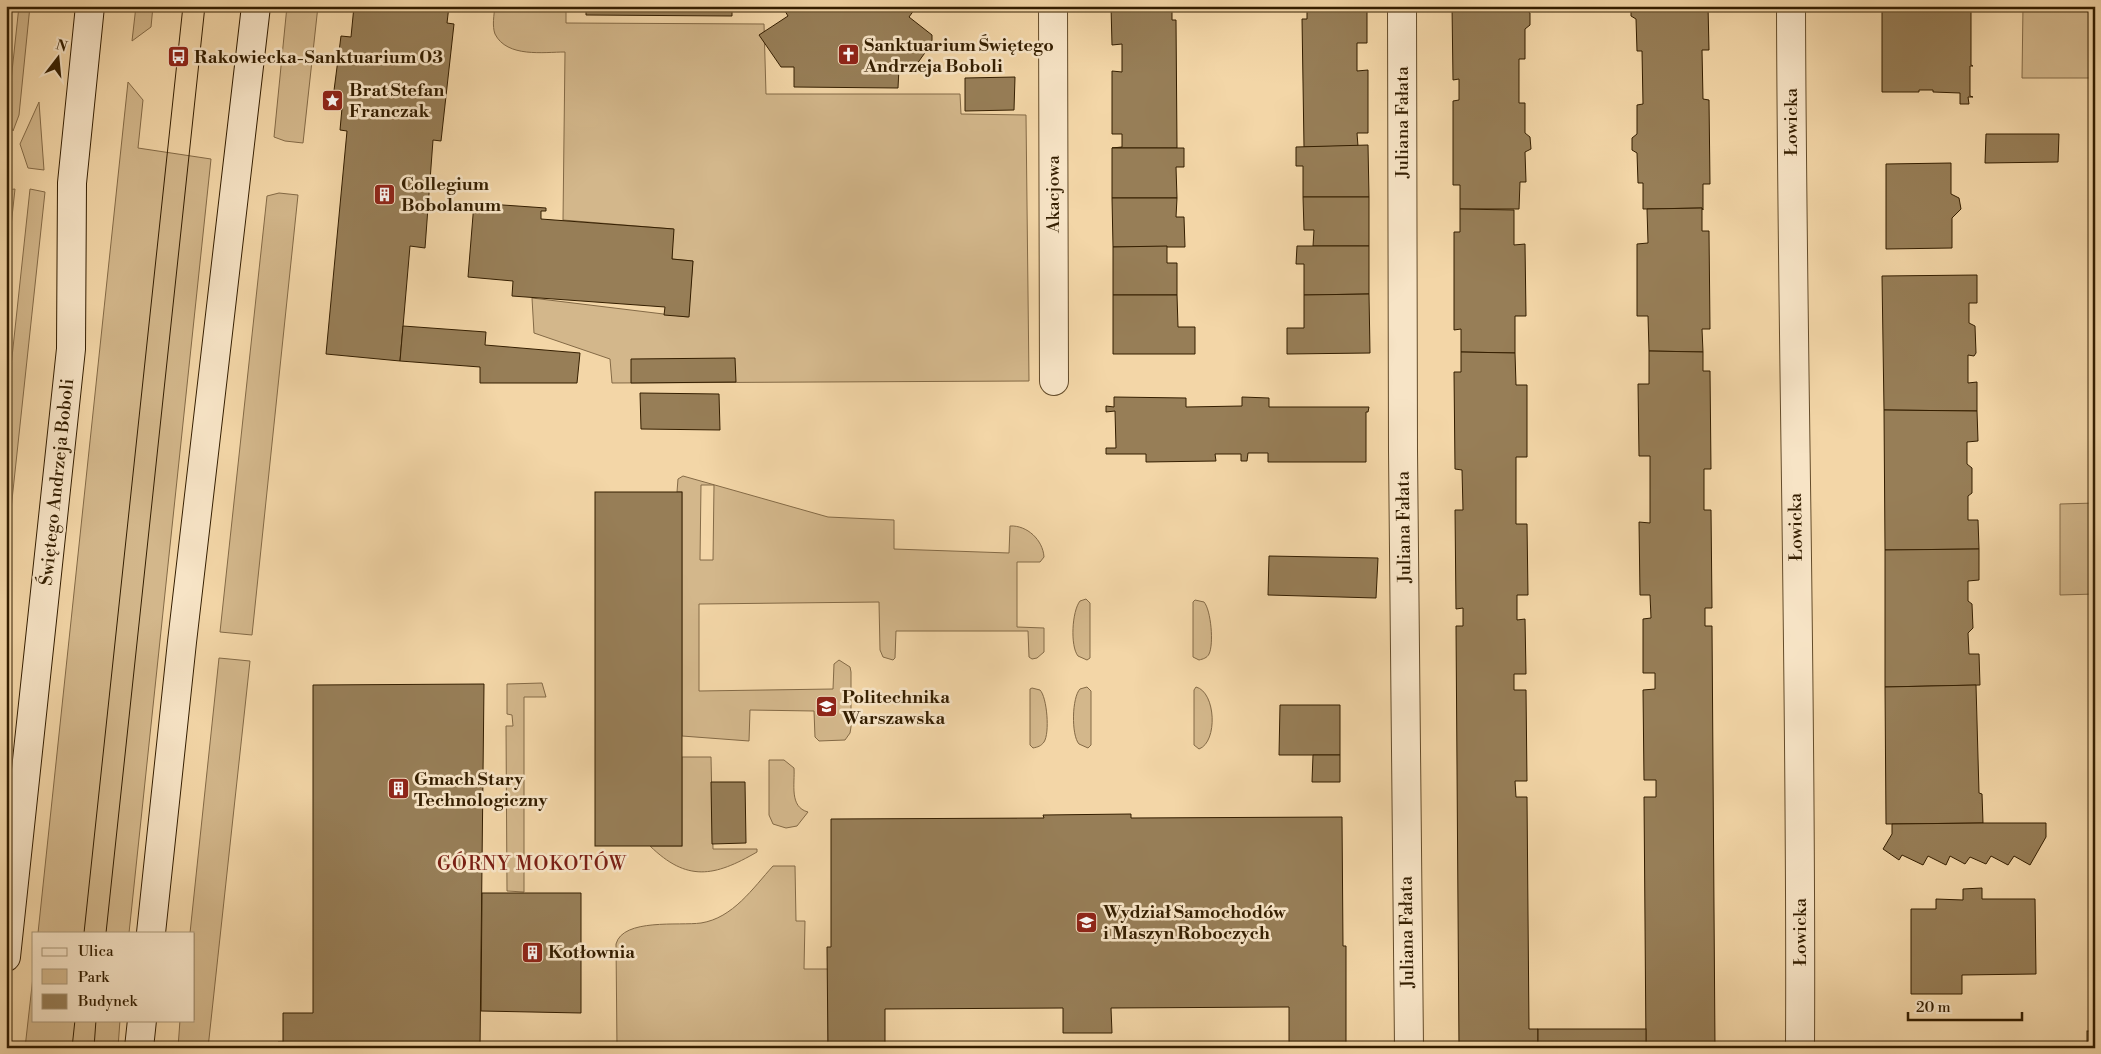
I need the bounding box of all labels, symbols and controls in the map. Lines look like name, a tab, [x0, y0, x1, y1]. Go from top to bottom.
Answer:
north arrow	[32, 32, 82, 82]
place label: Sanktuarium Świętego Andrzeja Boboli	[863, 34, 1054, 78]
text: N	[54, 36, 69, 57]
church icon: Sanktuarium Świętego Andrzeja Boboli	[836, 43, 860, 67]
bus stop icon: Rakowiecka-Sanktuarium 03	[166, 45, 190, 69]
place label: Rakowiecka-Sanktuarium 03	[194, 46, 443, 69]
street label: Juliana Fałata	[1391, 65, 1414, 179]
place label: Brat Stefan Franczak	[349, 79, 444, 123]
street label: Łowicka	[1780, 87, 1803, 156]
place icon: Brat Stefan Franczak	[321, 88, 345, 112]
street label: Akacjowa	[1042, 154, 1065, 234]
place label: Collegium Bobolanum	[401, 173, 502, 217]
building icon: Collegium Bobolanum	[373, 182, 397, 206]
street label: Świętego Andrzeja Boboli	[35, 377, 79, 587]
street label: Juliana Fałata	[1392, 470, 1416, 584]
street label: Łowicka	[1784, 492, 1808, 561]
place label: Politechnika Warszawska	[841, 686, 950, 730]
school or university icon: Politechnika Warszawska	[814, 695, 838, 719]
place label: Gmach Stary Technologiczny	[414, 768, 548, 812]
building icon: Gmach Stary Technologiczny	[386, 777, 410, 801]
district label: GÓRNY MOKOTÓW	[437, 851, 627, 876]
street label: Juliana Fałata	[1395, 875, 1419, 989]
street label: Łowicka	[1789, 897, 1812, 966]
place label: Wydział Samochodów i Maszyn Roboczych	[1102, 901, 1286, 945]
school or university icon: Wydział Samochodów i Maszyn Roboczych	[1075, 910, 1099, 934]
legend	[32, 932, 195, 1022]
building icon: Kotłownia	[520, 940, 544, 964]
place label: Kotłownia	[548, 941, 635, 964]
text: Ulica	[78, 942, 114, 961]
text: Park	[78, 968, 110, 987]
scale bar	[1908, 989, 2022, 1021]
text: Budynek	[77, 992, 139, 1011]
text: 20 m	[1916, 998, 1951, 1017]

